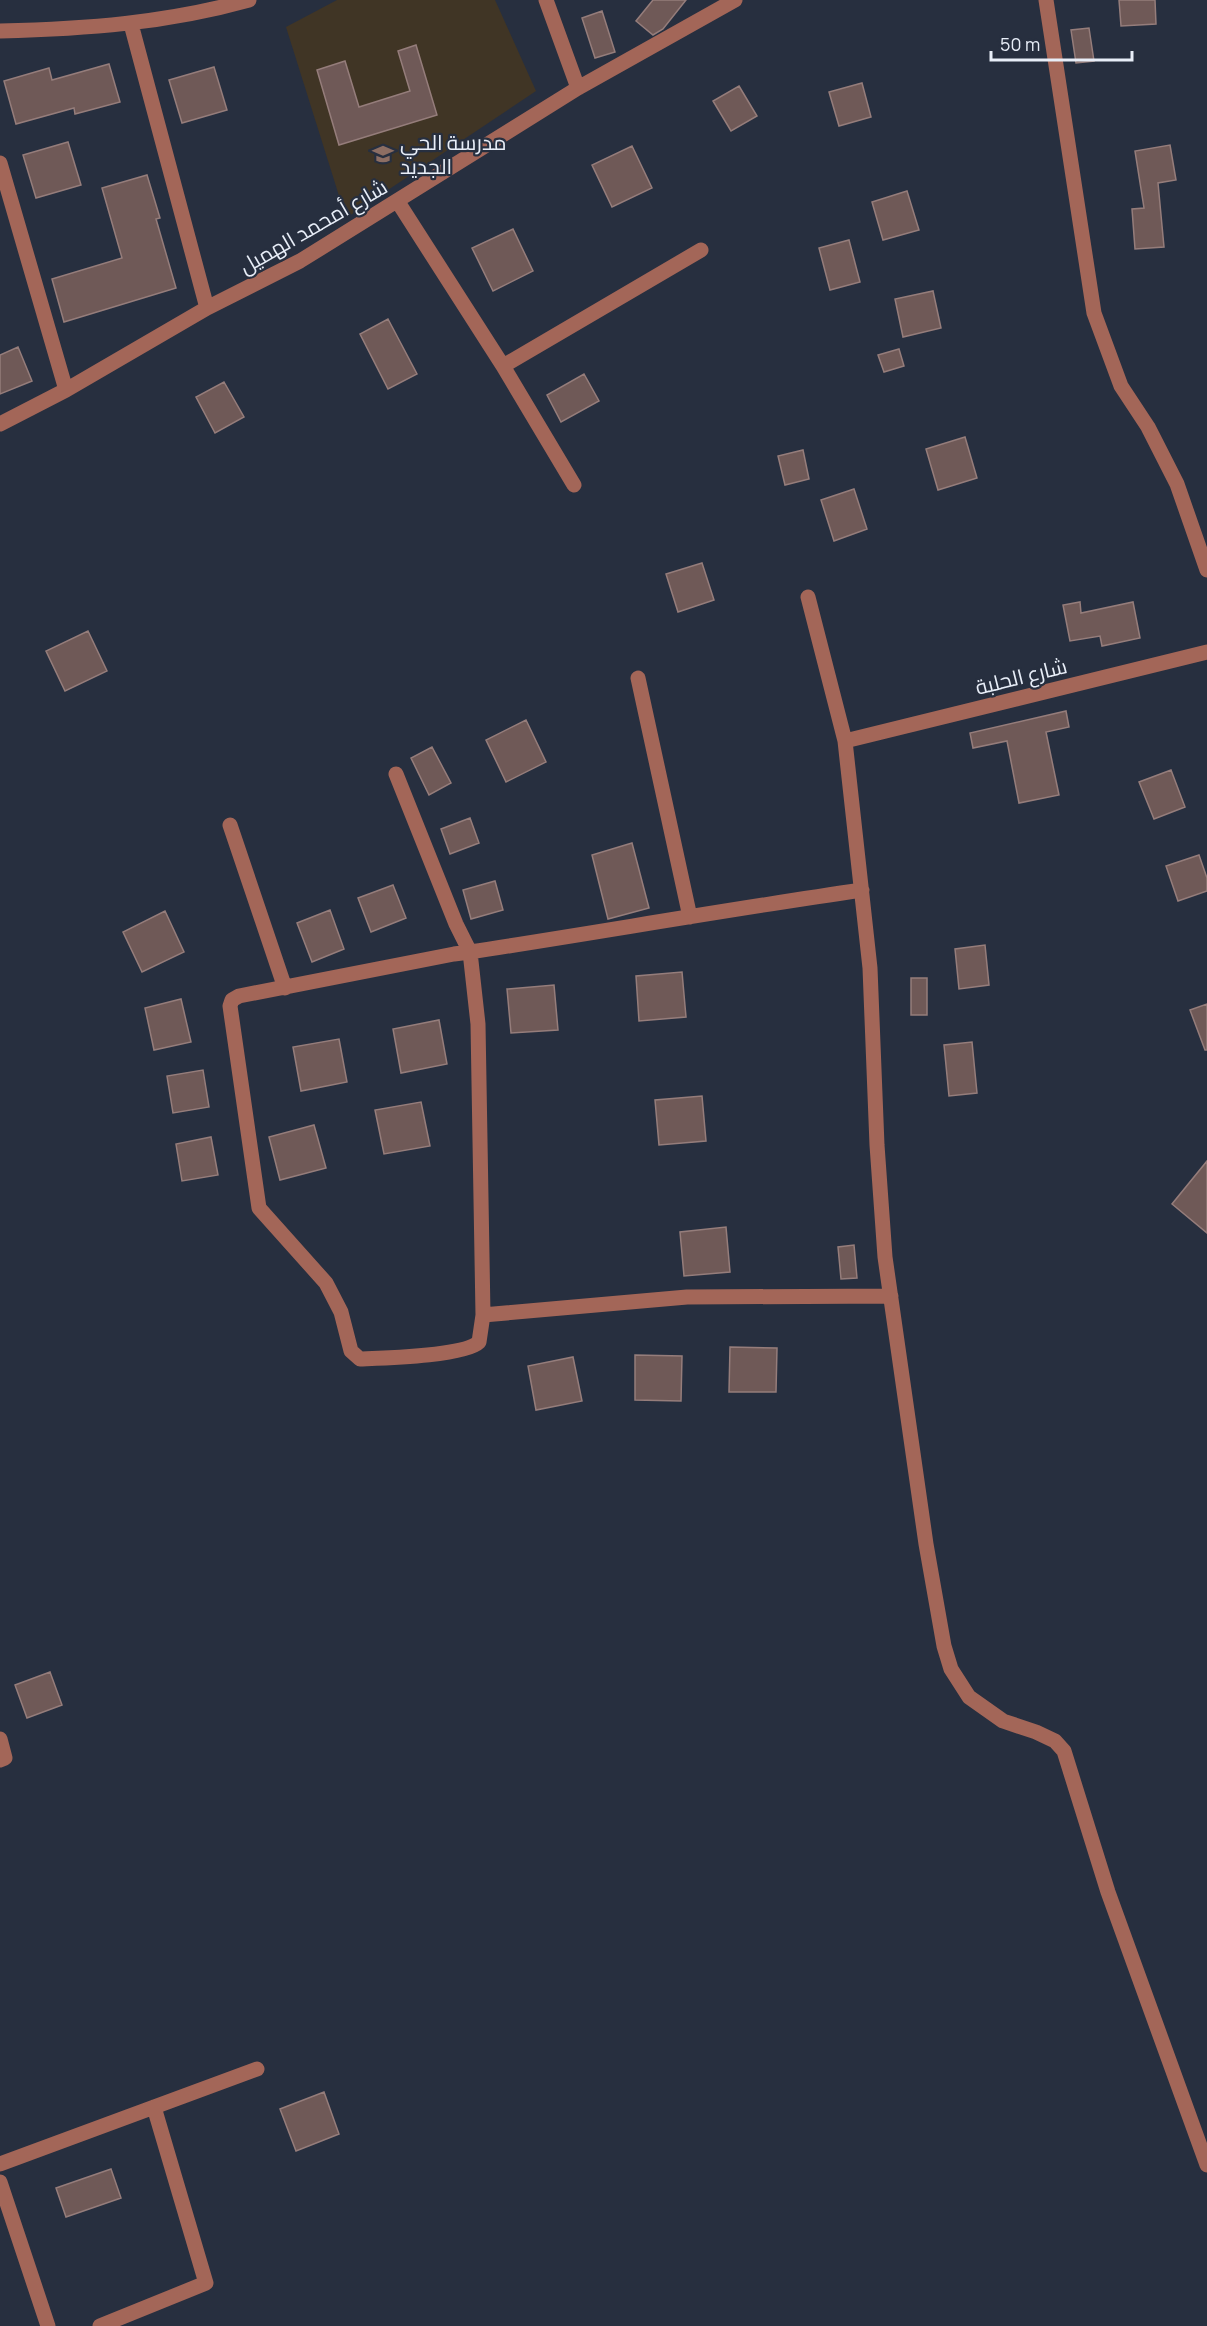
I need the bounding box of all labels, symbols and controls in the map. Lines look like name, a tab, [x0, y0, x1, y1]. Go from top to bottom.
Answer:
scale bar	[991, 24, 1132, 62]
text: 50 m	[1000, 32, 1040, 56]
place label: مدرسة الحي الجديد	[400, 128, 507, 180]
school or university icon: مدرسة الحي الجديد	[371, 142, 395, 166]
street label: شارع أمحمد الهميل	[234, 172, 393, 281]
street label: شارع الحلبة	[972, 651, 1070, 702]

